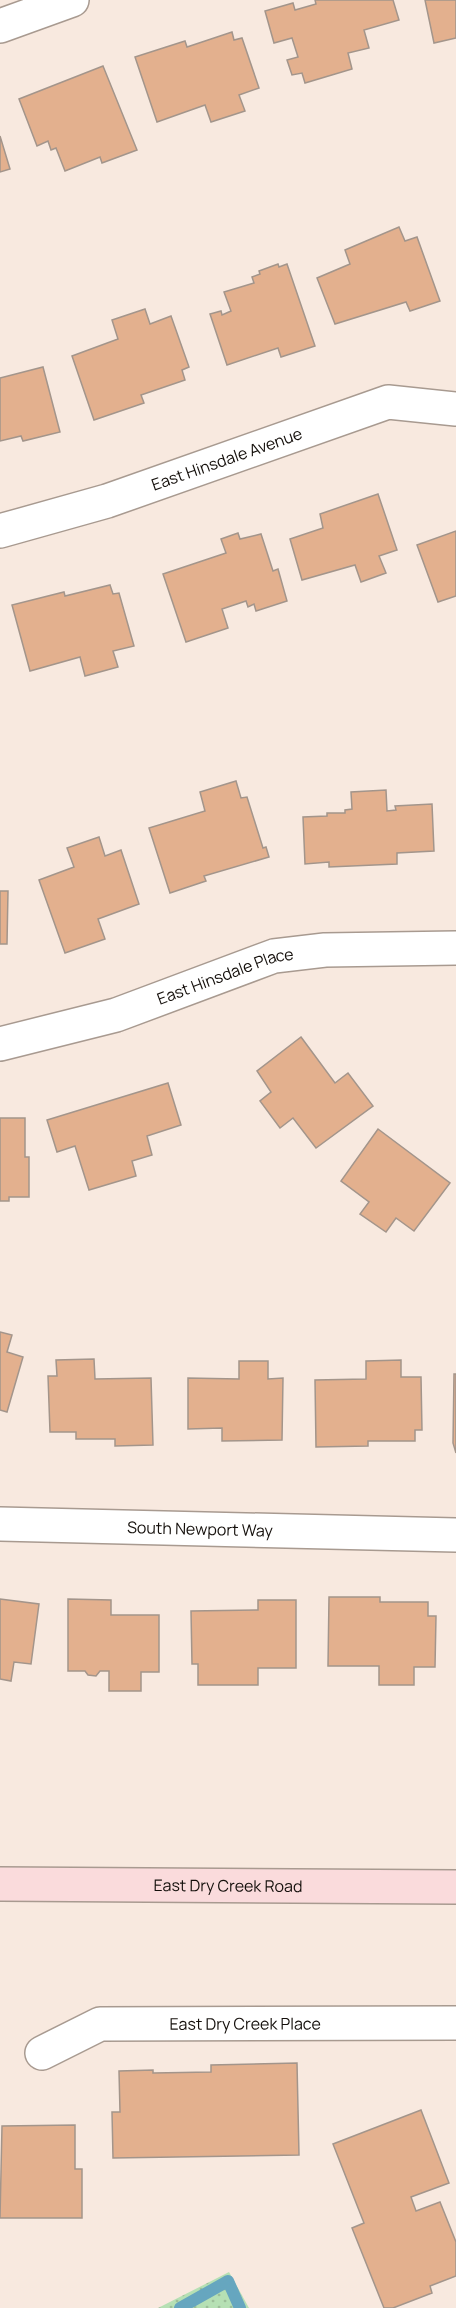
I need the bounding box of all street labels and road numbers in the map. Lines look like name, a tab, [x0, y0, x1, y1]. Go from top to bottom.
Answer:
street label: East Hinsdale Avenue	[148, 422, 305, 495]
street label: East Hinsdale Place	[154, 943, 295, 1010]
street label: South Newport Way	[127, 1516, 274, 1542]
street label: East Dry Creek Road	[153, 1874, 303, 1897]
street label: East Dry Creek Place	[169, 2012, 321, 2035]

